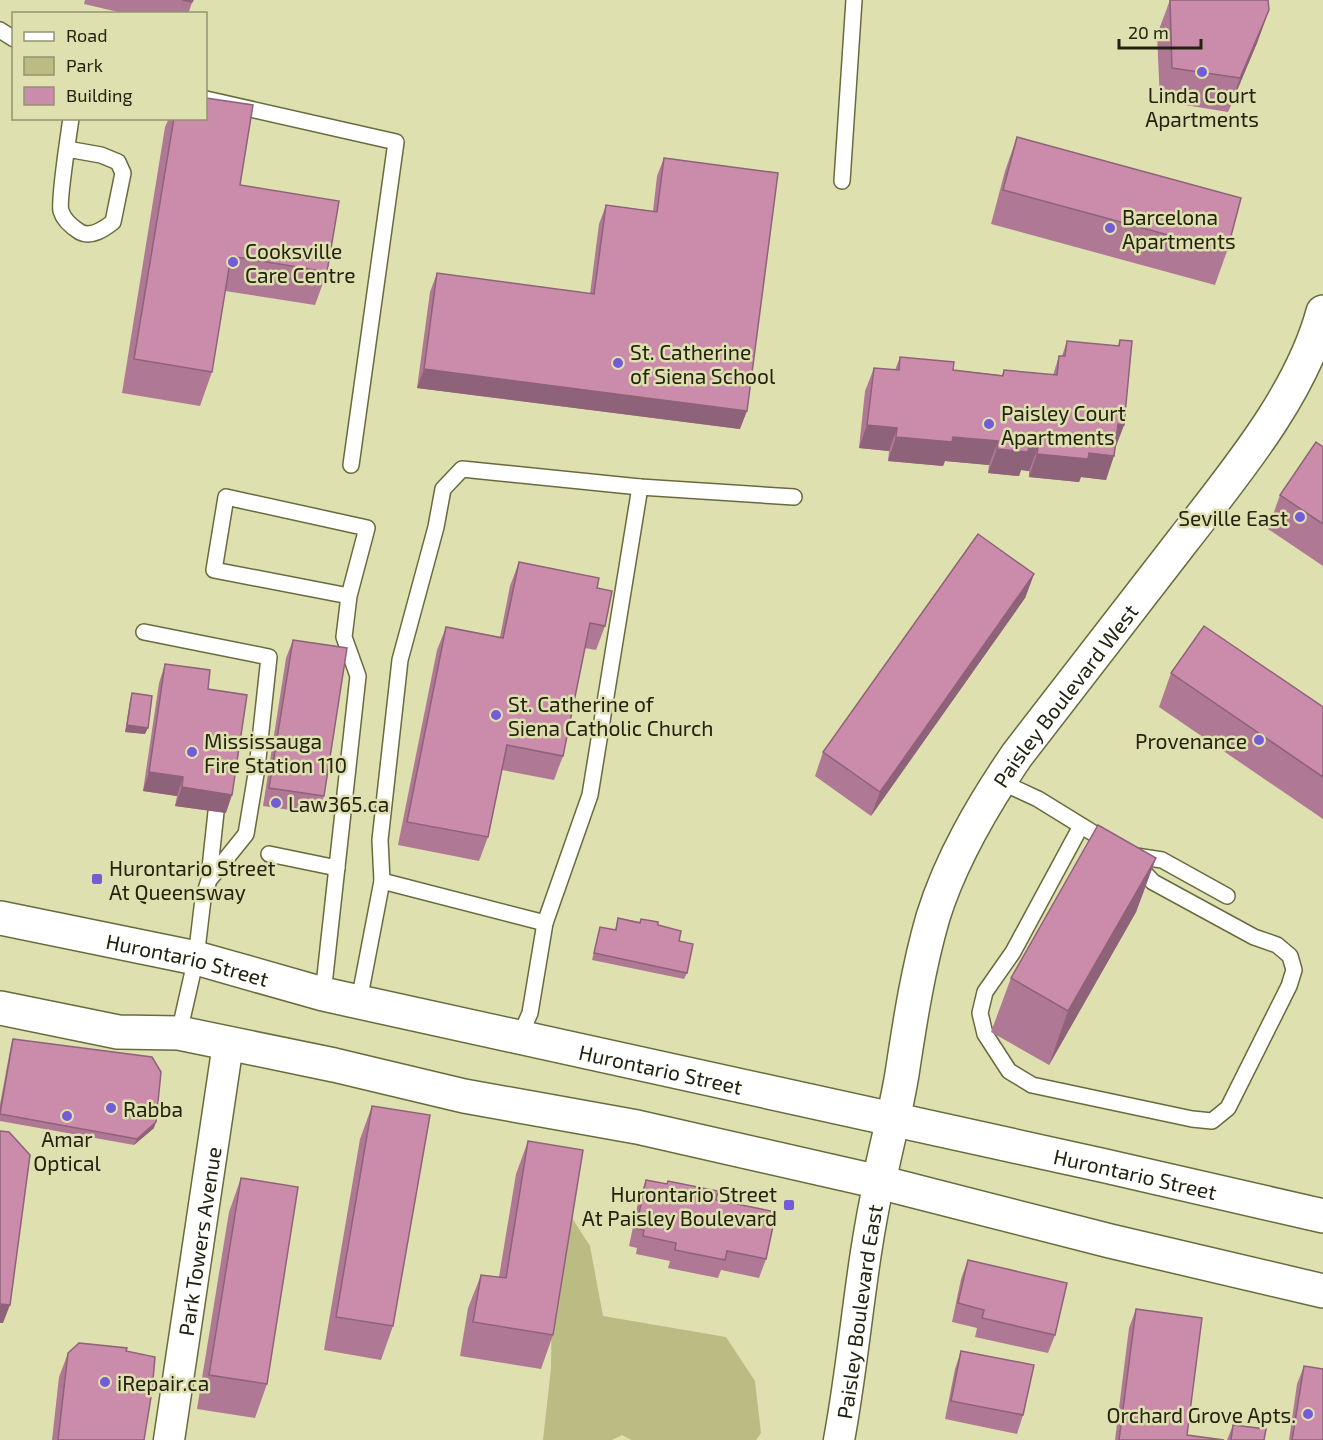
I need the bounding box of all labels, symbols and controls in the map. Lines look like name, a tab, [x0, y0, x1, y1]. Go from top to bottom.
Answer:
legend	[12, 12, 207, 120]
scale bar	[1119, 12, 1202, 50]
text: 20 m	[1128, 21, 1169, 43]
text: Road	[66, 24, 107, 46]
text: Park	[66, 54, 103, 76]
marker: Linda Court Apartments	[1195, 65, 1209, 79]
place label: Linda Court Apartments	[1145, 82, 1259, 131]
text: Building	[66, 84, 133, 106]
place label: Barcelona Apartments	[1122, 204, 1236, 253]
marker: Barcelona Apartments	[1103, 221, 1117, 235]
place label: Cooksville Care Centre	[245, 238, 355, 287]
marker: Cooksville Care Centre	[226, 255, 240, 269]
place label: St. Catherine of Siena School	[630, 339, 776, 388]
marker: St. Catherine of Siena School	[611, 356, 625, 370]
place label: Paisley Court Apartments	[1001, 400, 1126, 449]
marker: Paisley Court Apartments	[982, 417, 996, 431]
place label: Seville East	[1178, 505, 1288, 530]
marker: Seville East	[1293, 510, 1307, 524]
street label: Paisley Boulevard West	[987, 599, 1142, 791]
place label: St. Catherine of Siena Catholic Church	[508, 691, 713, 740]
marker: St. Catherine of Siena Catholic Church	[489, 708, 503, 722]
place label: Mississauga Fire Station 110	[204, 728, 347, 777]
place label: Provenance	[1135, 728, 1247, 753]
marker: Provenance	[1252, 733, 1266, 747]
marker: Mississauga Fire Station 110	[185, 745, 199, 759]
place label: Law365.ca	[288, 791, 389, 816]
marker: Law365.ca	[269, 796, 283, 810]
place label: Hurontario Street At Queensway	[109, 855, 275, 905]
marker: Hurontario Street At Queensway	[90, 872, 104, 886]
street label: Hurontario Street	[104, 927, 272, 991]
street label: Hurontario Street	[577, 1038, 745, 1098]
place label: Rabba	[123, 1096, 183, 1121]
marker: Rabba	[104, 1101, 118, 1115]
marker: Amar Optical	[60, 1109, 74, 1123]
place label: Amar Optical	[33, 1126, 101, 1175]
street label: Hurontario Street	[1052, 1143, 1219, 1204]
street label: Park Towers Avenue	[172, 1145, 225, 1337]
place label: Hurontario Street At Paisley Boulevard	[582, 1181, 777, 1230]
marker: Hurontario Street At Paisley Boulevard	[782, 1198, 796, 1212]
street label: Paisley Boulevard East	[830, 1202, 887, 1421]
place label: iRepair.ca	[117, 1370, 209, 1395]
marker: iRepair.ca	[98, 1375, 112, 1389]
place label: Orchard Grove Apts.	[1107, 1402, 1296, 1427]
marker: Orchard Grove Apts.	[1301, 1407, 1315, 1421]

